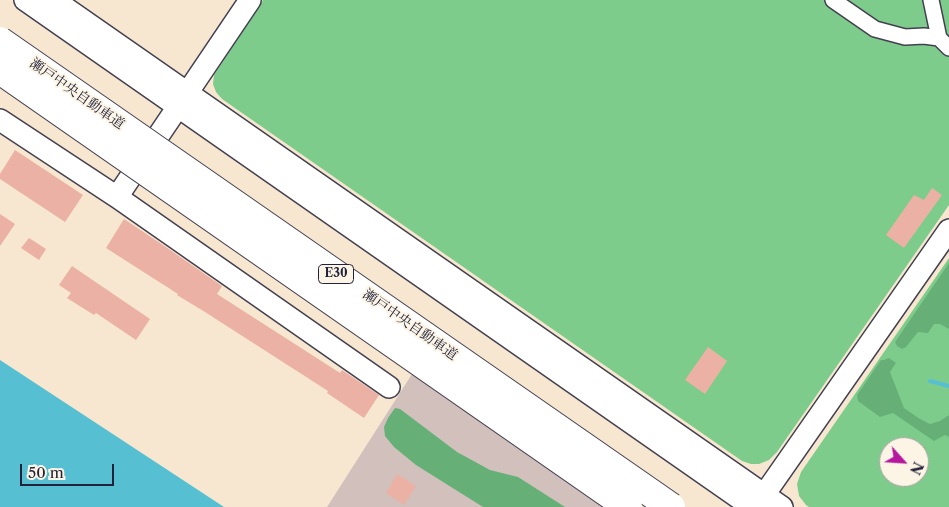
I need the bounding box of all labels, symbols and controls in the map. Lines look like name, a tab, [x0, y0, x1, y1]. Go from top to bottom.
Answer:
street label: 瀬戸中央自動車道	[26, 55, 128, 133]
road number: E30	[318, 264, 354, 284]
street label: 瀬戸中央自動車道	[359, 286, 461, 364]
north arrow	[879, 437, 929, 487]
scale bar	[22, 454, 116, 486]
text: N	[906, 459, 927, 478]
text: 50 m	[28, 463, 64, 482]

